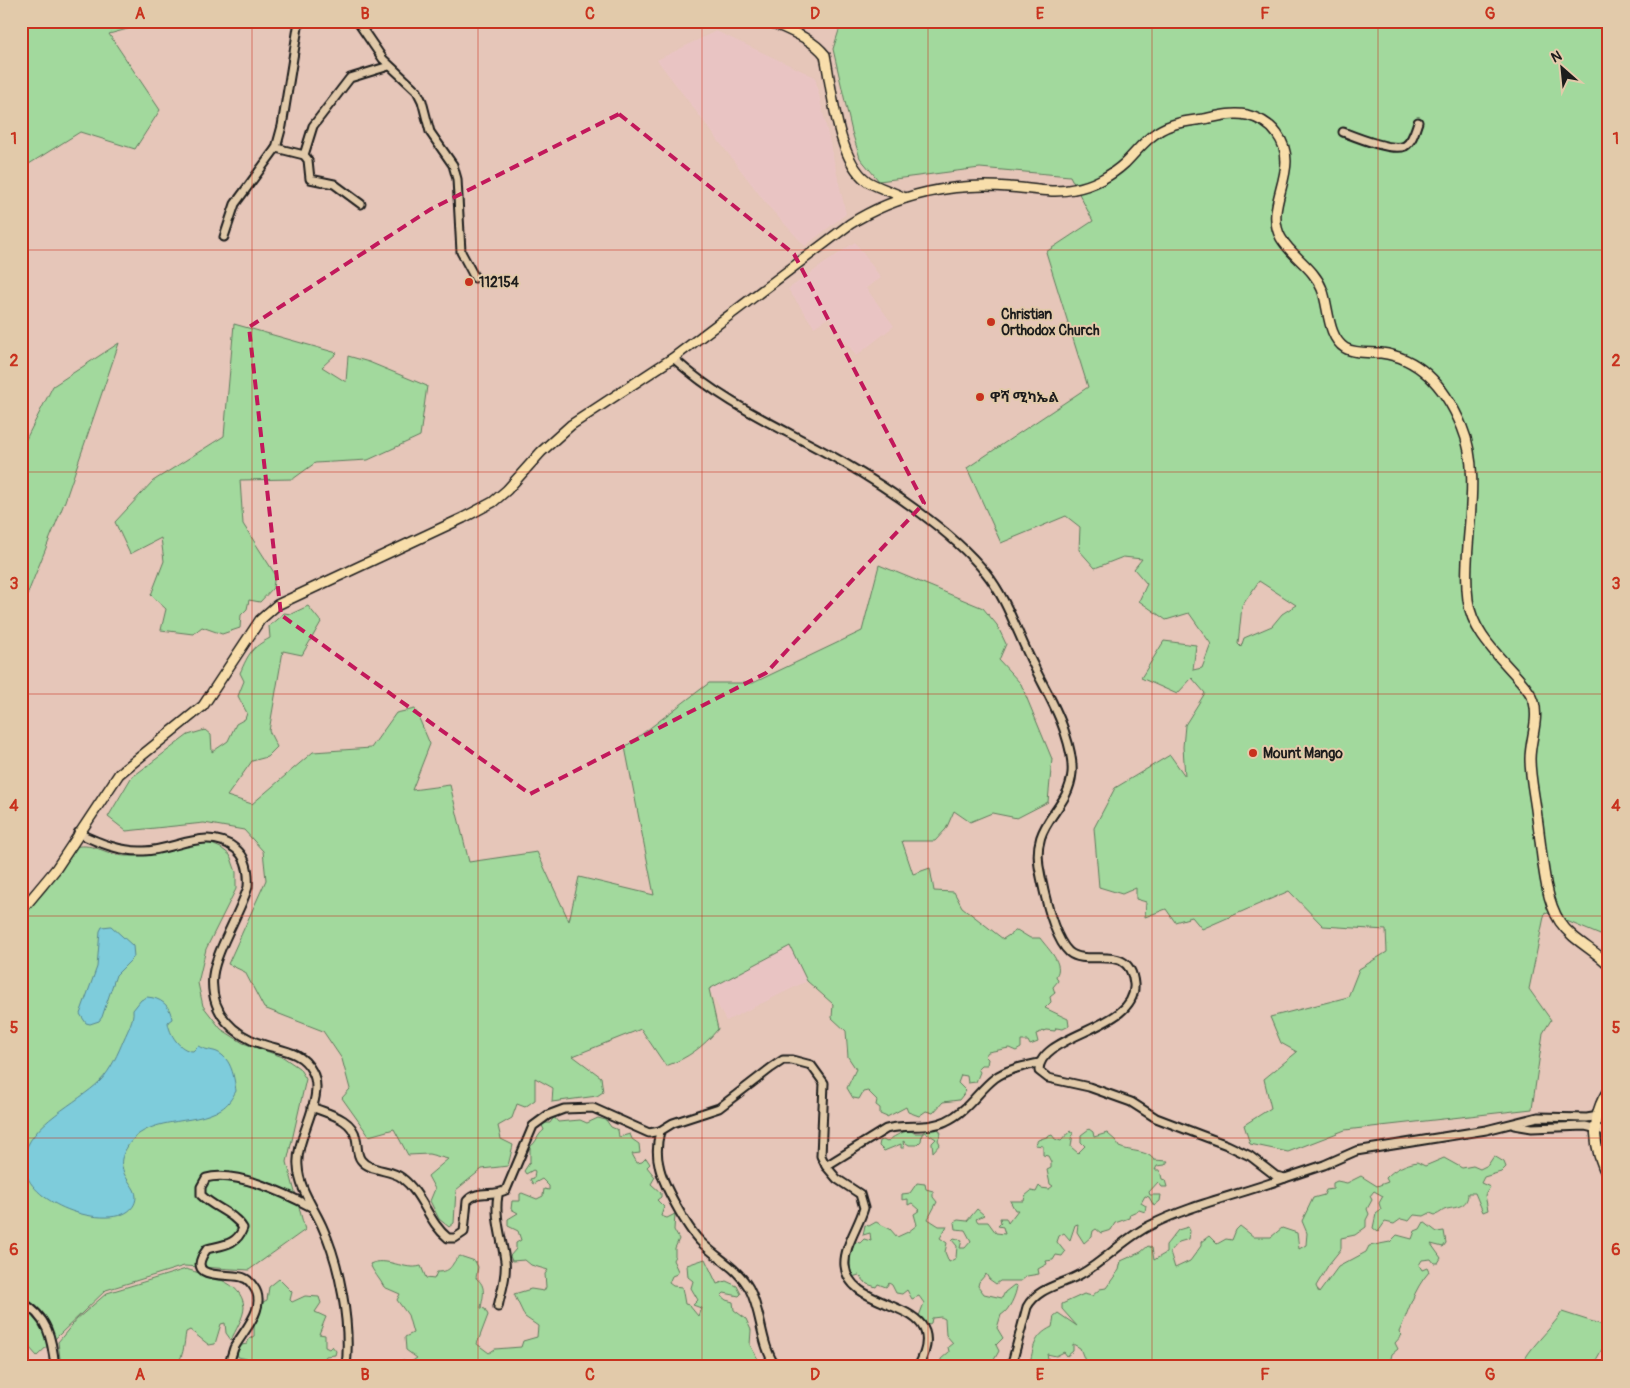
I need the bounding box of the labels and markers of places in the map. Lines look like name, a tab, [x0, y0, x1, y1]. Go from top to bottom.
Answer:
place label: 112154	[479, 274, 520, 291]
marker: 112154	[463, 276, 475, 288]
place label: Christian Orthodox Church	[1001, 306, 1100, 339]
marker: Christian Orthodox Church	[985, 316, 997, 328]
place label: ዋሻ ሚካኤል	[990, 389, 1059, 406]
marker: ዋሻ ሚካኤል	[974, 391, 986, 403]
place label: Mount Mango	[1263, 745, 1343, 762]
marker: Mount Mango	[1247, 747, 1259, 759]

